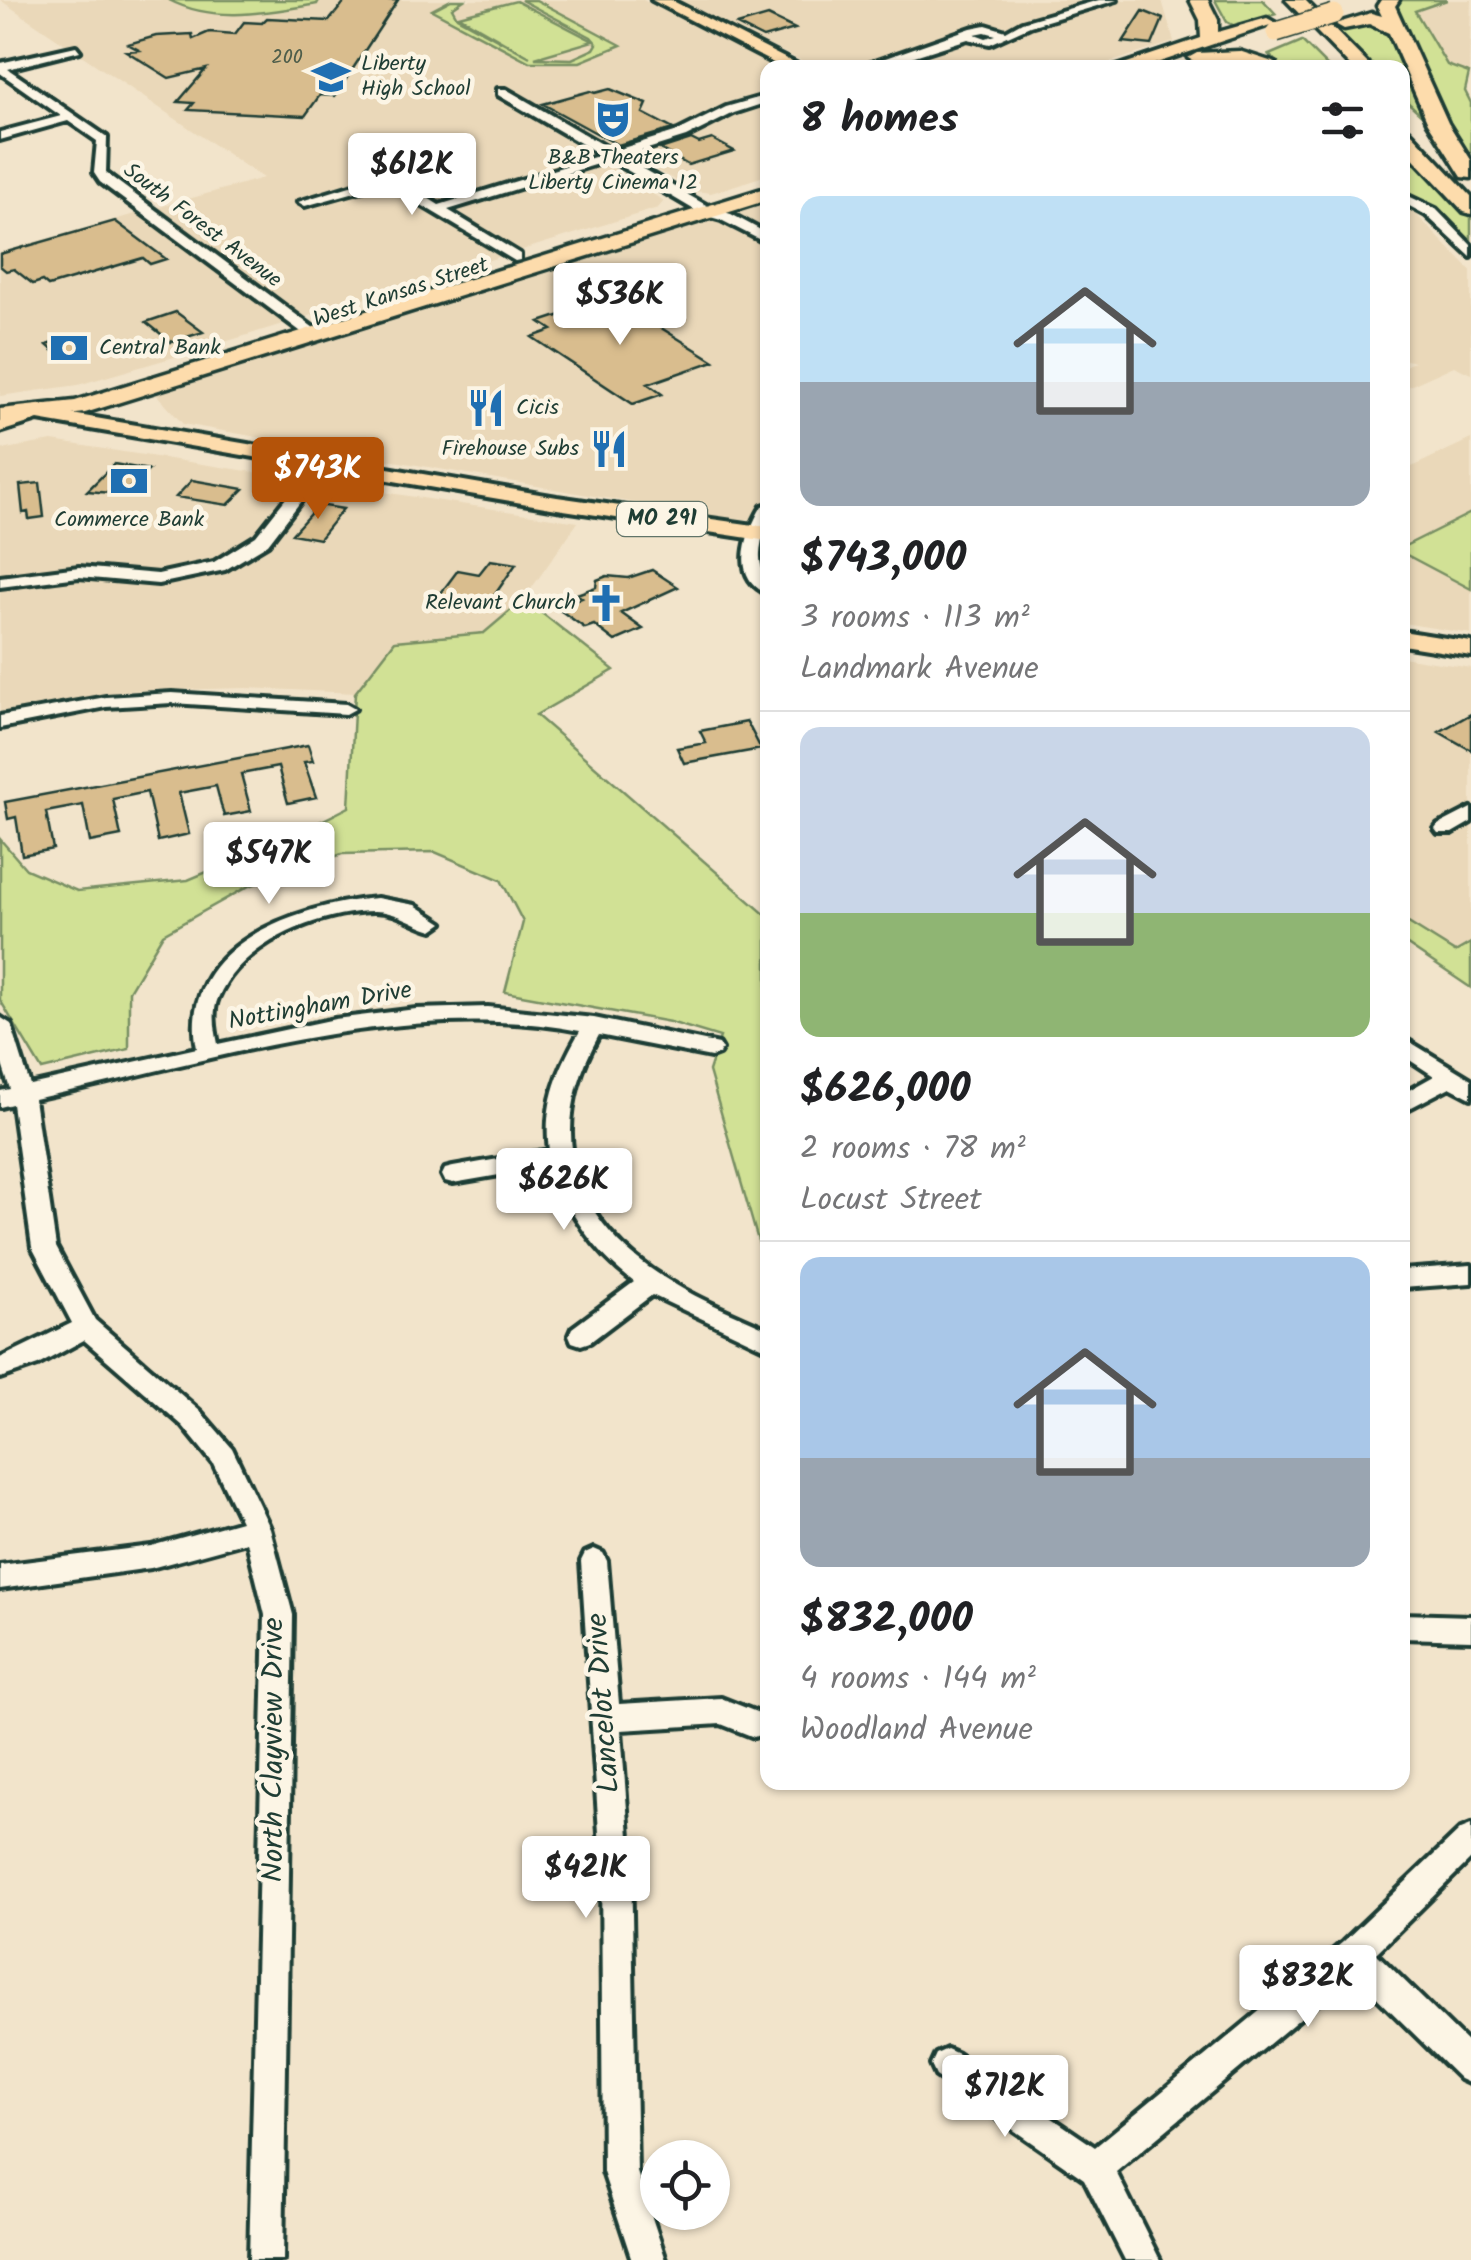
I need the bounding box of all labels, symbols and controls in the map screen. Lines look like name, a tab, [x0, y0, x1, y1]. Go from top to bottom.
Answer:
house number: 200	[271, 42, 303, 74]
place label: Liberty High School	[361, 47, 471, 107]
school or university icon: Liberty High School	[310, 56, 352, 98]
text: 8 homes	[800, 87, 958, 154]
icon: filters	[1315, 93, 1370, 148]
theatre icon: B&B Theaters Liberty Cinema 12	[592, 98, 634, 140]
pin: $612K	[342, 133, 482, 218]
text: $612K	[370, 140, 454, 191]
place label: B&B Theaters Liberty Cinema 12	[528, 141, 698, 201]
street label: South Forest Avenue	[115, 154, 289, 298]
street label: West Kansas Street	[309, 248, 494, 338]
icon: home	[995, 261, 1175, 441]
pin: $536K	[550, 263, 690, 348]
text: $536K	[575, 270, 665, 321]
bank icon: Central Bank	[48, 327, 90, 369]
place label: Central Bank	[99, 331, 221, 366]
restaurant icon: Cicis	[465, 387, 507, 429]
place label: Cicis	[516, 391, 559, 426]
restaurant icon: Firehouse Subs	[588, 428, 630, 470]
place label: Firehouse Subs	[441, 432, 580, 467]
pin: $743K	[248, 437, 388, 522]
text: $743K	[274, 444, 362, 495]
bank icon: Commerce Bank	[108, 460, 150, 502]
road number: MO 291	[617, 502, 707, 536]
place label: Commerce Bank	[54, 503, 205, 538]
text: $743,000	[800, 526, 966, 593]
church icon: Relevant Church	[585, 582, 627, 624]
place label: Relevant Church	[425, 586, 576, 621]
text: 3 rooms · 113 m²	[800, 593, 1030, 644]
text: Landmark Avenue	[800, 644, 1039, 695]
icon: home	[995, 792, 1175, 972]
pin: $547K	[199, 822, 339, 907]
text: $547K	[226, 829, 312, 880]
street label: Nottingham Drive	[225, 970, 415, 1042]
text: $626,000	[800, 1057, 971, 1124]
text: 2 rooms · 78 m²	[800, 1124, 1026, 1175]
pin: $626K	[494, 1148, 634, 1233]
text: $626K	[518, 1155, 610, 1206]
text: Locust Street	[800, 1175, 982, 1226]
icon: home	[995, 1322, 1175, 1502]
text: $832,000	[800, 1587, 973, 1654]
street label: Lancelot Drive	[574, 1611, 634, 1795]
street label: North Clayview Drive	[250, 1617, 298, 1883]
text: 4 rooms · 144 m²	[800, 1654, 1036, 1705]
text: Woodland Avenue	[800, 1705, 1033, 1756]
pin: $421K	[516, 1836, 656, 1921]
text: $421K	[544, 1843, 628, 1894]
pin: $832K	[1238, 1945, 1378, 2030]
text: $832K	[1261, 1952, 1355, 2003]
pin: $712K	[935, 2055, 1075, 2140]
text: $712K	[964, 2062, 1046, 2113]
map controls	[640, 2140, 730, 2230]
button: locate	[640, 2140, 730, 2230]

